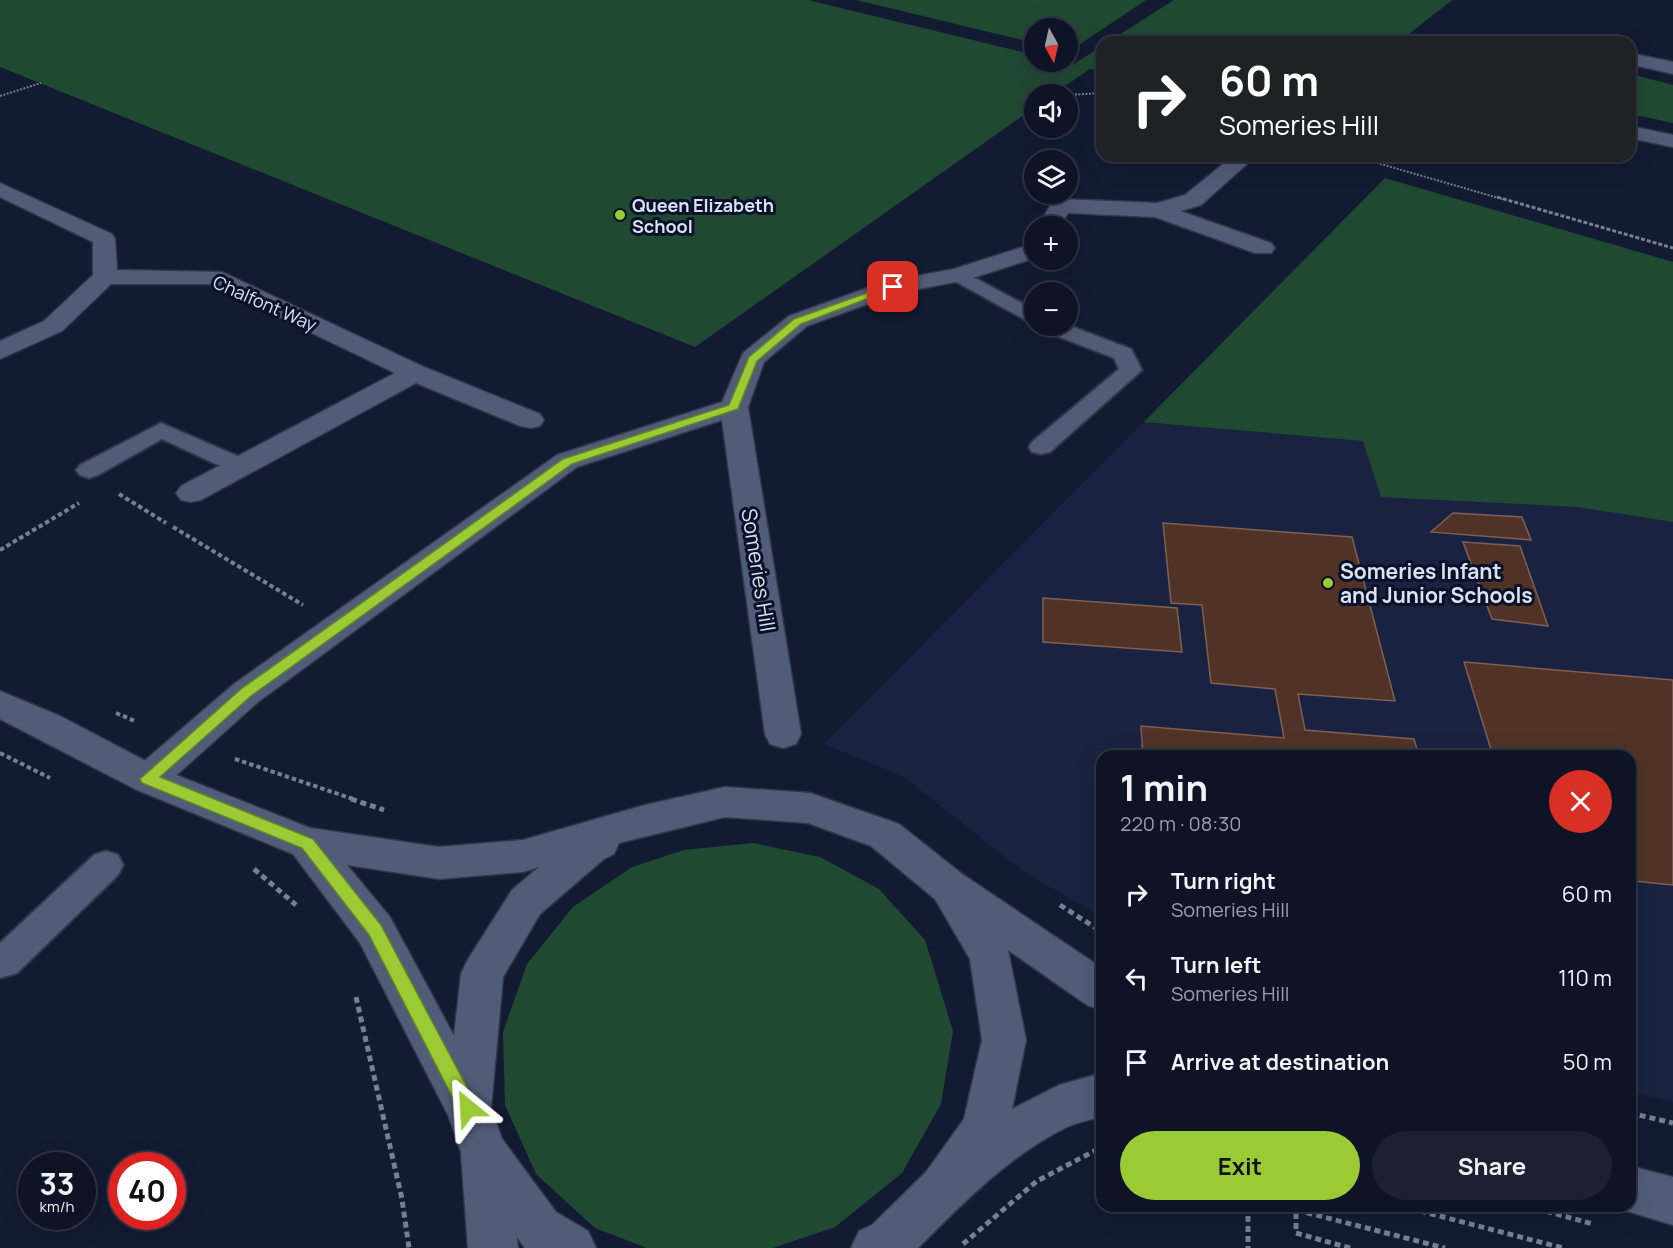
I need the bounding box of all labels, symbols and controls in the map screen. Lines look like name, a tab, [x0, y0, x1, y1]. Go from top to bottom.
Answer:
north arrow	[1024, 18, 1078, 72]
map controls	[1024, 18, 1078, 336]
text: 60 m	[1219, 51, 1319, 109]
icon: right	[1120, 60, 1198, 138]
button: sound	[1024, 84, 1078, 138]
text: Someries Hill	[1219, 106, 1379, 143]
button: layers	[1024, 150, 1078, 204]
place label: Queen Elizabeth School	[632, 193, 774, 238]
marker: Queen Elizabeth School	[613, 208, 627, 222]
button: +	[1024, 216, 1078, 270]
pin	[867, 261, 918, 312]
street label: Chalfont Way	[209, 269, 321, 337]
icon: arrive	[876, 270, 909, 303]
button: −	[1024, 282, 1078, 336]
street label: Someries Hill	[735, 506, 783, 634]
place label: Someries Infant and Junior Schools	[1340, 557, 1533, 609]
marker: Someries Infant and Junior Schools	[1321, 576, 1335, 590]
text: 1 min	[1120, 763, 1208, 812]
button: close	[1549, 770, 1612, 833]
text: 220 m · 08:30	[1120, 810, 1242, 837]
text: Turn right	[1171, 866, 1276, 896]
icon: right	[1120, 878, 1153, 911]
text: 60 m	[1562, 879, 1612, 909]
text: Someries Hill	[1171, 896, 1290, 923]
text: Turn left	[1171, 950, 1261, 980]
icon: left	[1120, 962, 1153, 995]
text: 110 m	[1558, 963, 1612, 993]
text: Someries Hill	[1171, 980, 1290, 1007]
icon: arrive	[1120, 1046, 1153, 1079]
text: Arrive at destination	[1171, 1047, 1389, 1077]
text: 50 m	[1563, 1047, 1612, 1077]
position arrow	[436, 1076, 500, 1140]
button: Exit	[1120, 1131, 1360, 1200]
button: Share	[1372, 1131, 1612, 1200]
speed limit sign: 40	[108, 1152, 186, 1230]
text: 33	[40, 1163, 74, 1204]
text: km/h	[40, 1196, 74, 1217]

